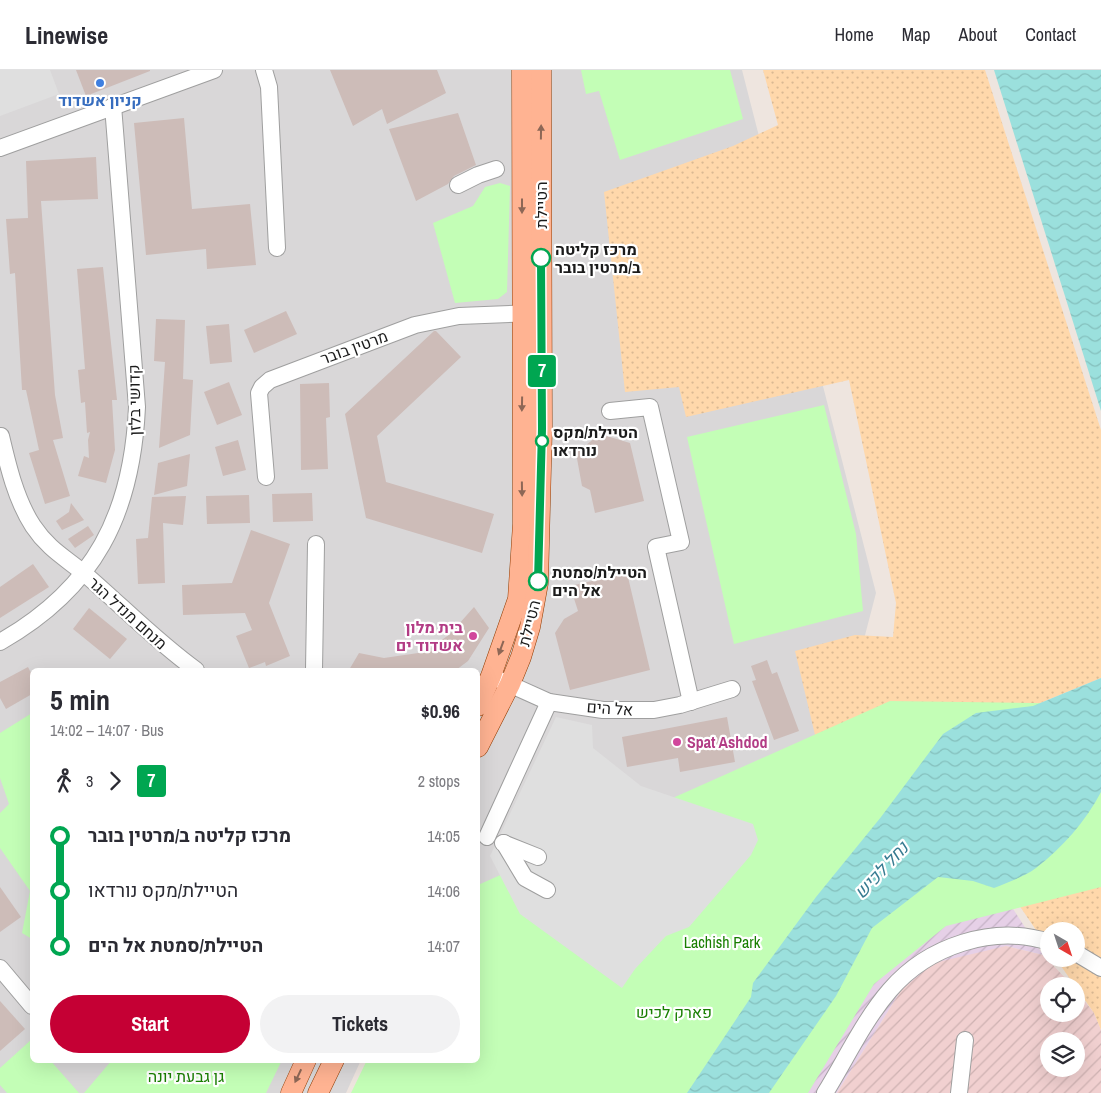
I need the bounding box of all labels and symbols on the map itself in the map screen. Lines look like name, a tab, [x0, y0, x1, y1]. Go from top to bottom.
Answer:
marker: קניון אשדוד	[94, 77, 106, 89]
place label: קניון אשדוד	[58, 89, 142, 111]
one-way arrow	[537, 124, 545, 140]
street label: הטיילת	[530, 181, 552, 229]
one-way arrow	[518, 198, 526, 214]
place label: מרכז קליטה ב/מרטין בובר	[555, 238, 641, 278]
marker: מרכז קליטה ב/מרטין בובר	[531, 248, 551, 268]
street label: מרטין בובר	[317, 325, 391, 369]
line badge: 7	[526, 355, 558, 387]
street label: קדושי בלזן	[122, 364, 146, 436]
one-way arrow	[517, 396, 525, 412]
place label: הטיילת/מקס נורדאו	[553, 421, 638, 461]
marker: הטיילת/מקס נורדאו	[535, 434, 549, 448]
one-way arrow	[518, 481, 526, 497]
place label: הטיילת/סמטת אל הים	[552, 561, 647, 601]
marker: הטיילת/סמטת אל הים	[528, 571, 548, 591]
street label: מנחם מנדל הגר	[84, 572, 172, 654]
street label: הטיילת	[513, 597, 545, 649]
place label: בית מלון אשדוד ים	[396, 616, 463, 656]
marker: בית מלון אשדוד ים	[467, 630, 479, 642]
one-way arrow	[497, 641, 504, 656]
street label: אל הים	[586, 695, 634, 721]
place label: Spat Ashdod	[687, 731, 767, 753]
marker: Spat Ashdod	[671, 736, 683, 748]
water label: נחל לכיש	[848, 835, 915, 904]
north arrow	[1040, 922, 1085, 968]
park label: Lachish Park	[684, 931, 761, 953]
park label: פארק לכיש	[636, 1001, 712, 1023]
park label: גן גבעת יונה	[148, 1065, 224, 1087]
one-way arrow	[294, 1069, 303, 1084]

